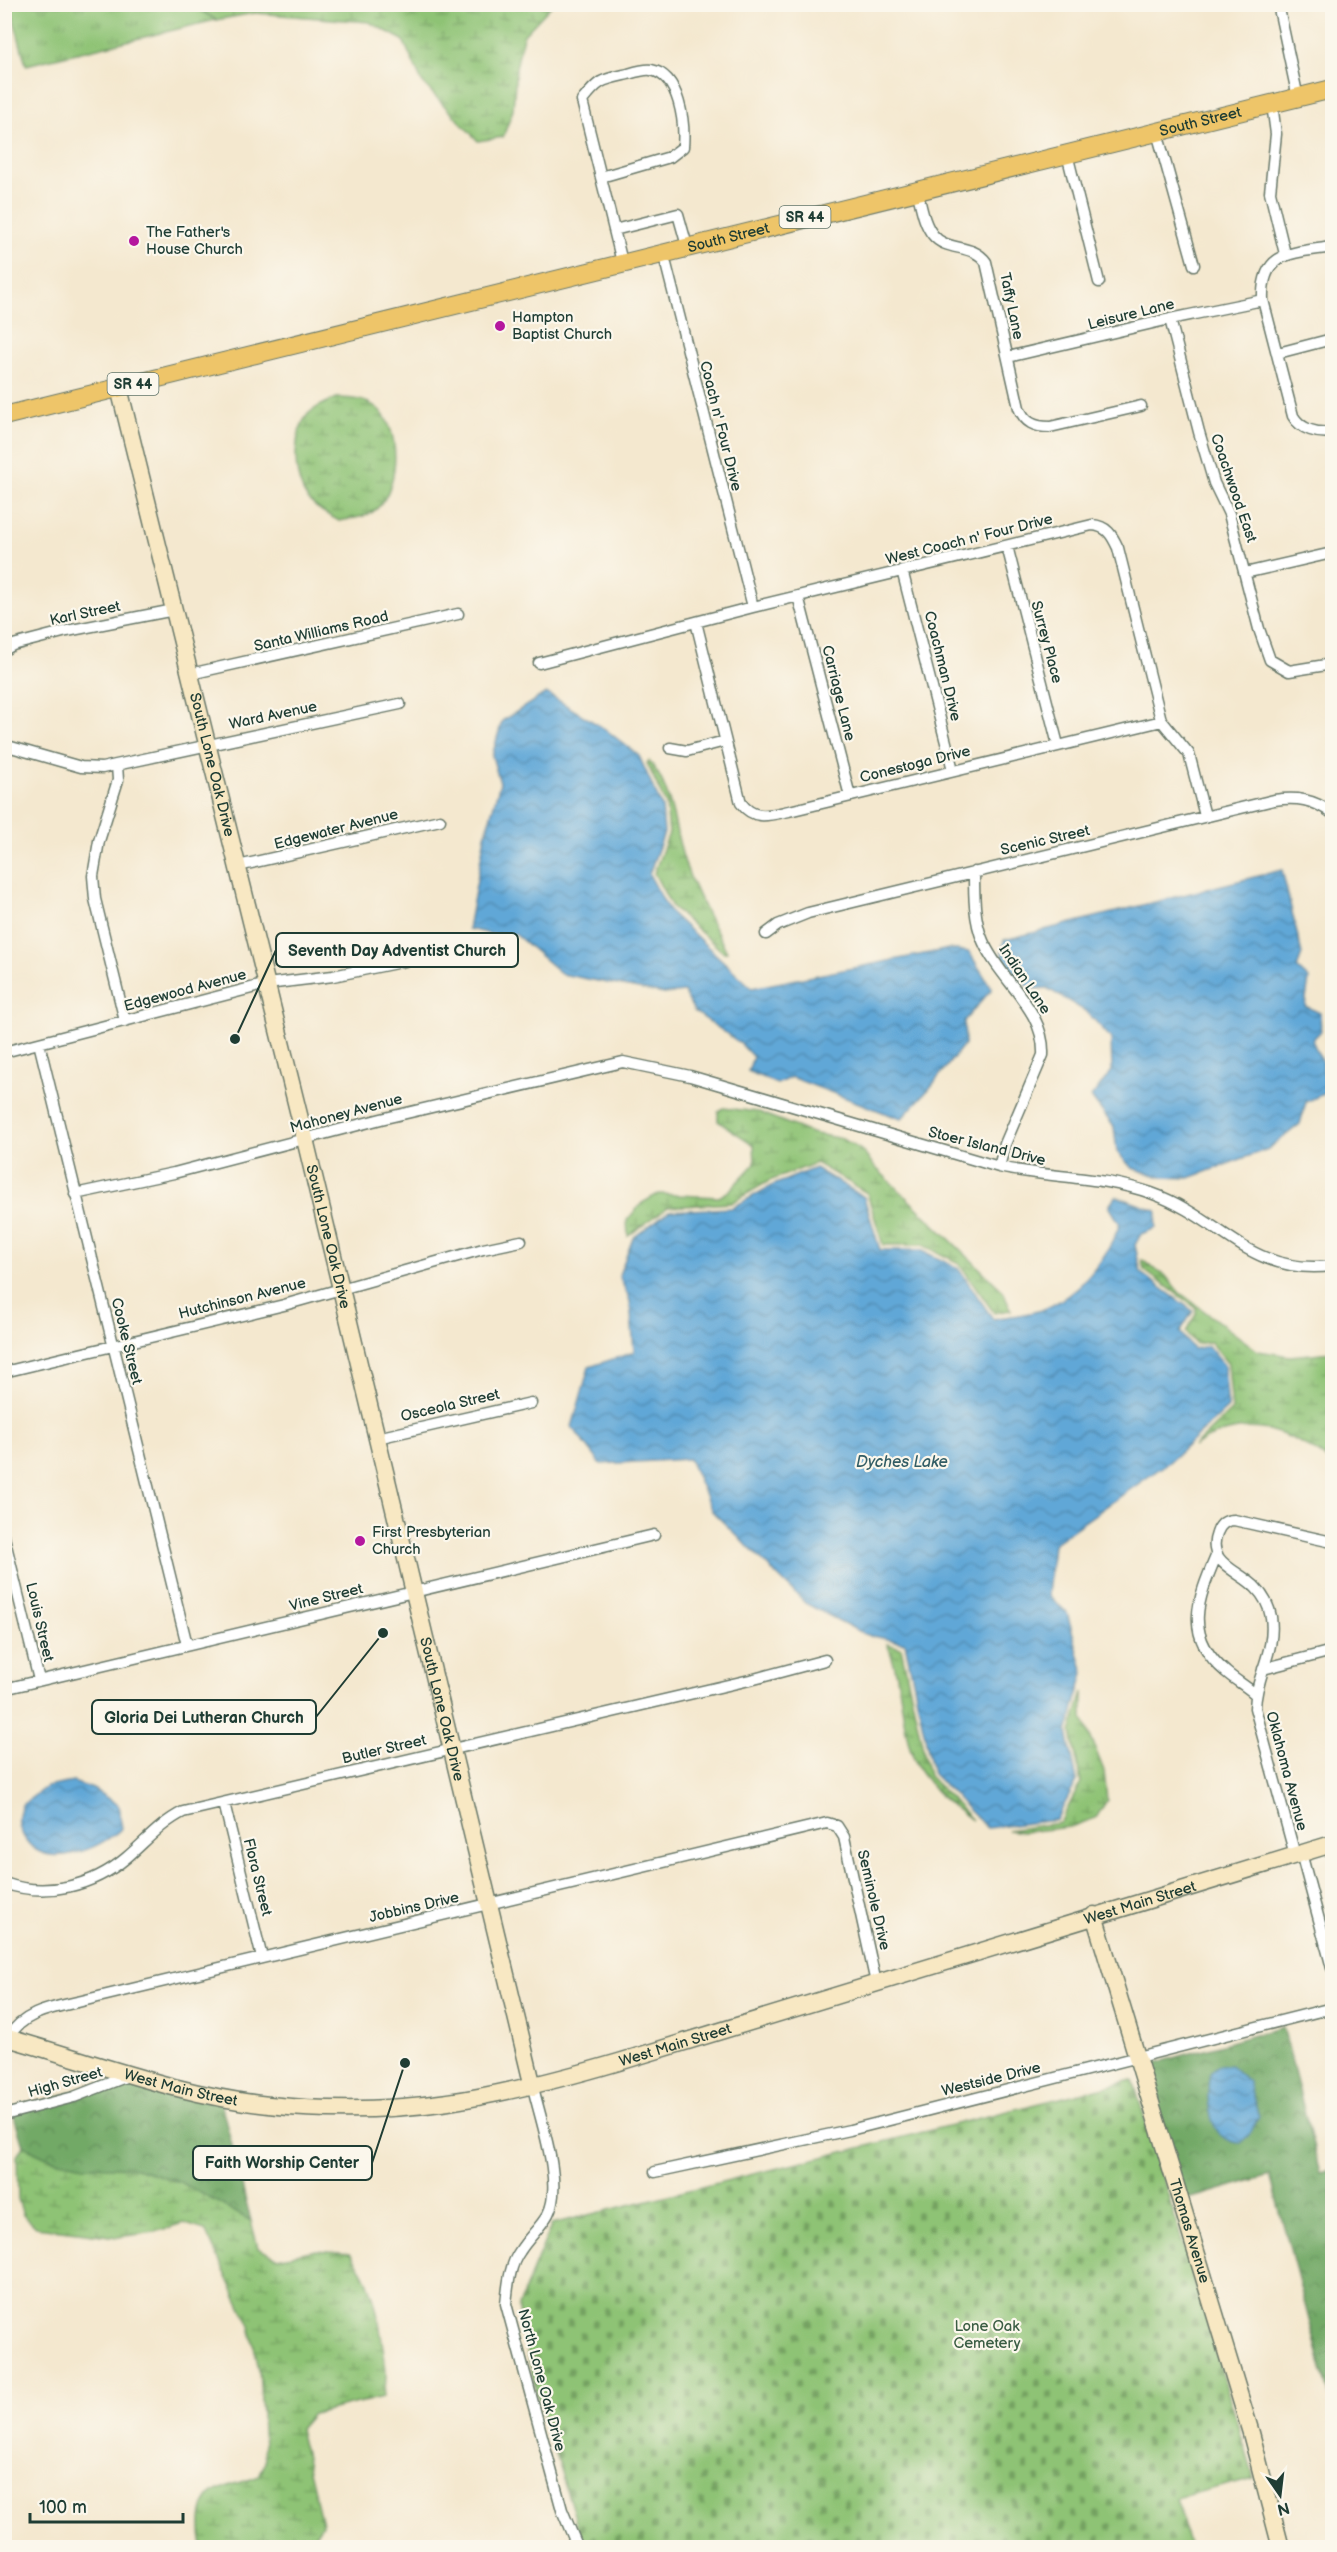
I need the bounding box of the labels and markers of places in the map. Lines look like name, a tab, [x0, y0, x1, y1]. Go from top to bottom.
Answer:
place label: The Father's House Church	[146, 223, 243, 259]
marker: The Father's House Church	[127, 234, 141, 248]
place label: Hampton Baptist Church	[512, 308, 612, 344]
marker: Hampton Baptist Church	[493, 319, 507, 333]
callout: Seventh Day Adventist Church	[276, 933, 518, 967]
place label: First Presbyterian Church	[372, 1523, 491, 1559]
marker: First Presbyterian Church	[353, 1534, 367, 1548]
callout: Gloria Dei Lutheran Church	[92, 1700, 316, 1734]
callout: Faith Worship Center	[193, 2146, 372, 2180]

